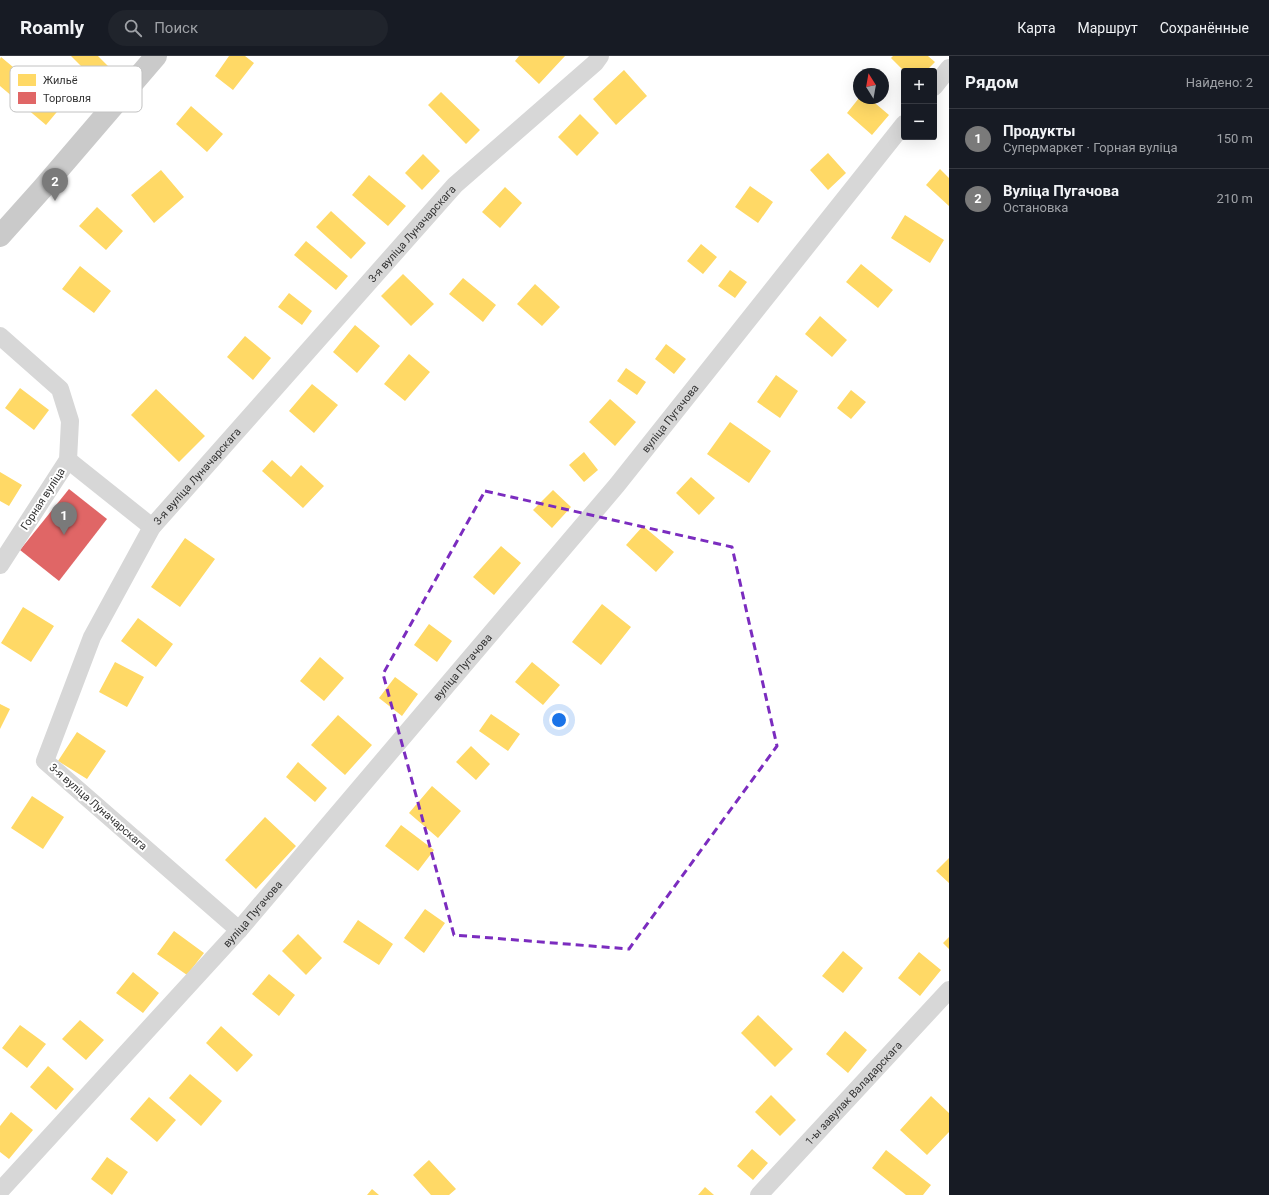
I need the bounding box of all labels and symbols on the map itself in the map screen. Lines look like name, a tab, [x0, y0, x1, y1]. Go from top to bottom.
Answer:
legend	[10, 66, 142, 112]
north arrow	[853, 68, 889, 104]
text: Жильё	[43, 74, 78, 87]
text: Торговля	[43, 92, 91, 105]
pin: 2	[42, 168, 68, 201]
street label: 3-я вуліца Луначарскага	[365, 183, 458, 285]
street label: вуліца Пугачова	[639, 381, 701, 455]
street label: 3-я вуліца Луначарскага	[151, 425, 243, 527]
street label: Горная вуліца	[18, 466, 68, 532]
pin: 1	[51, 502, 77, 535]
street label: вуліца Пугачова	[430, 631, 494, 703]
your location	[549, 710, 569, 730]
street label: 3-я вуліца Луначарскага	[46, 761, 150, 853]
street label: вуліца Пугачова	[220, 878, 285, 950]
street label: 1-ы завулак Валадарскага	[802, 1039, 905, 1148]

